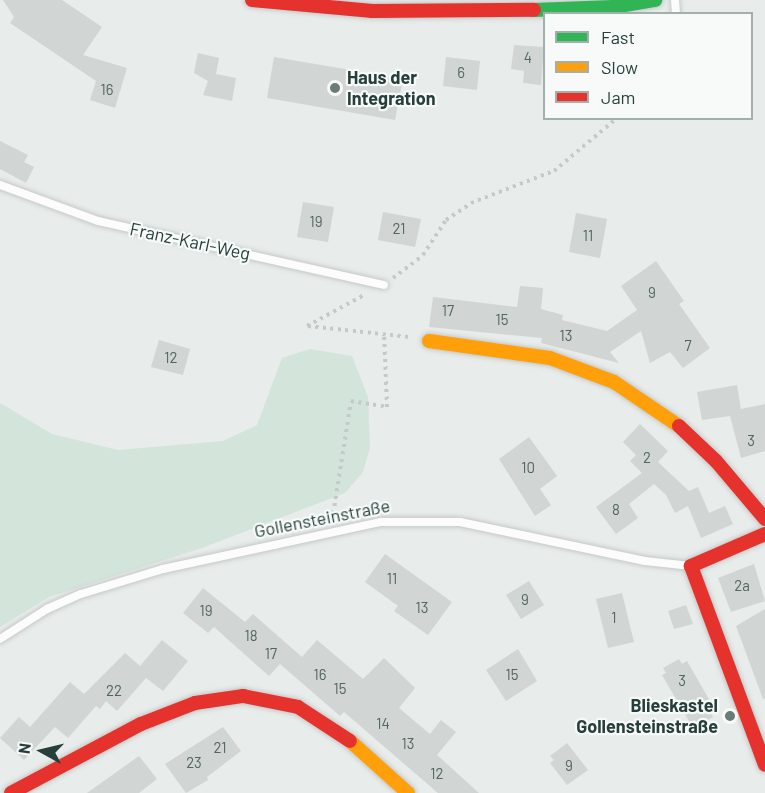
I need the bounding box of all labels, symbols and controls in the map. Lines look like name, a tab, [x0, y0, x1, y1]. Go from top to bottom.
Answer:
legend	[543, 12, 753, 120]
text: Fast	[601, 26, 635, 48]
house number: 4	[524, 49, 532, 67]
text: Slow	[601, 56, 638, 78]
house number: 6	[457, 64, 465, 82]
place label: Haus der Integration	[347, 67, 436, 110]
house number: 16	[101, 81, 113, 99]
marker: Haus der Integration	[328, 81, 342, 95]
text: Jam	[601, 86, 635, 108]
house number: 19	[309, 213, 323, 231]
street label: Franz-Karl-Weg	[128, 218, 252, 264]
house number: 21	[392, 220, 406, 238]
house number: 11	[583, 227, 593, 245]
house number: 9	[648, 284, 656, 302]
house number: 17	[442, 302, 454, 320]
house number: 15	[496, 311, 508, 329]
house number: 13	[560, 327, 572, 345]
house number: 7	[684, 337, 692, 355]
house number: 12	[164, 349, 178, 367]
house number: 3	[747, 432, 755, 450]
house number: 2	[643, 449, 651, 467]
house number: 10	[521, 459, 535, 477]
street label: Gollensteinstraße	[252, 494, 392, 542]
house number: 8	[612, 501, 620, 519]
house number: 11	[387, 570, 397, 588]
house number: 2a	[734, 577, 750, 595]
house number: 9	[521, 591, 529, 609]
house number: 13	[416, 599, 428, 617]
house number: 19	[199, 602, 213, 620]
house number: 1	[611, 609, 617, 627]
house number: 18	[244, 627, 258, 645]
house number: 17	[265, 645, 277, 663]
house number: 16	[314, 666, 326, 684]
house number: 15	[506, 666, 518, 684]
house number: 3	[678, 672, 686, 690]
house number: 15	[334, 680, 346, 698]
house number: 22	[106, 682, 122, 700]
place label: Blieskastel Gollensteinstraße	[576, 695, 718, 738]
marker: Blieskastel Gollensteinstraße	[723, 709, 737, 723]
house number: 14	[376, 715, 390, 733]
north arrow	[12, 721, 72, 781]
house number: 13	[402, 735, 414, 753]
house number: 21	[213, 739, 227, 757]
text: N	[14, 742, 34, 755]
house number: 23	[186, 754, 202, 772]
house number: 9	[565, 757, 573, 775]
house number: 12	[430, 765, 444, 783]

